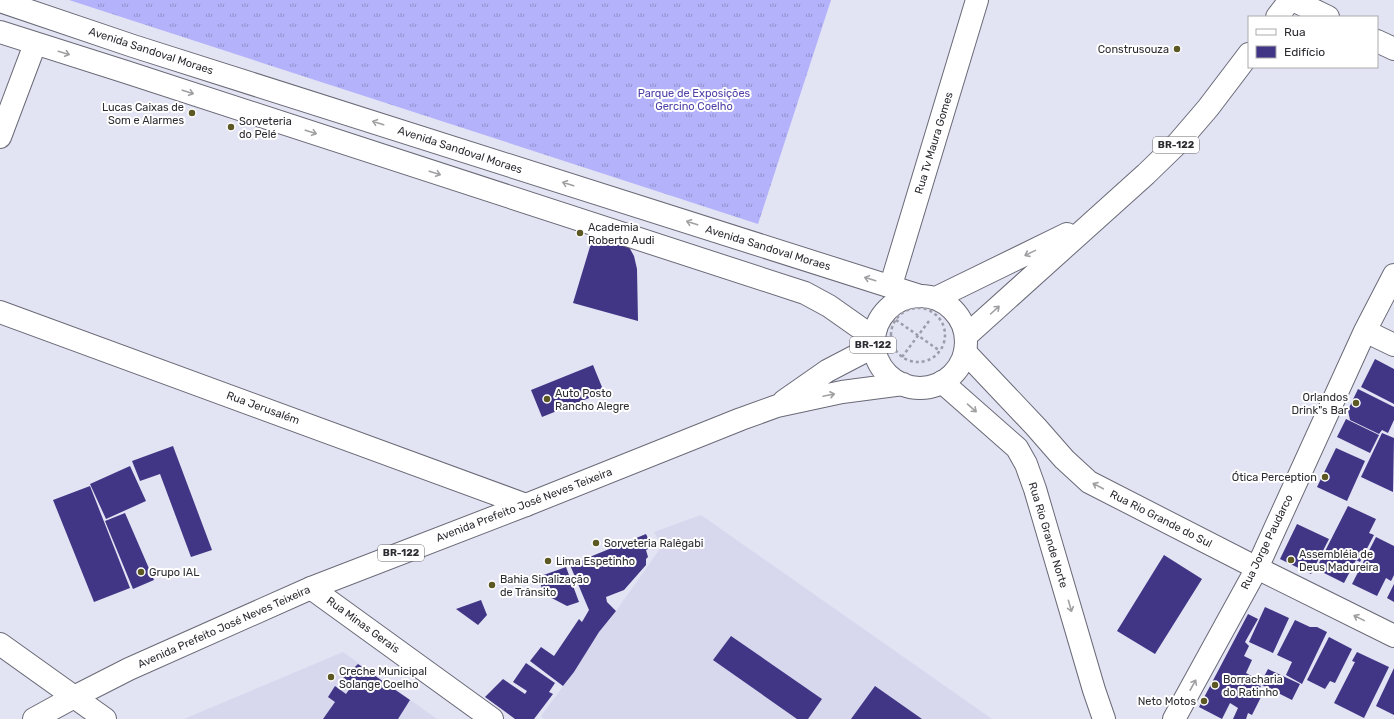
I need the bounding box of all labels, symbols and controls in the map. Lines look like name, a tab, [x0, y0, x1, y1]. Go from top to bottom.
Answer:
legend	[1248, 16, 1378, 68]
street label: Avenida Sandoval Moraes	[87, 25, 215, 77]
text: Rua	[1284, 25, 1306, 39]
place label: Construsouza	[1098, 43, 1169, 56]
marker: Construsouza	[1172, 44, 1182, 54]
text: Edifício	[1284, 45, 1325, 59]
one-way arrow	[57, 50, 70, 57]
park label: Parque de Exposições Gercino Coelho	[638, 87, 751, 113]
one-way arrow	[181, 89, 194, 96]
street label: Rua Tv Maura Gomes	[912, 90, 956, 196]
place label: Lucas Caixas de Som e Alarmes	[102, 101, 184, 127]
marker: Lucas Caixas de Som e Alarmes	[187, 108, 197, 118]
place label: Sorveteria do Pelé	[239, 115, 292, 141]
one-way arrow	[372, 119, 384, 127]
marker: Sorveteria do Pelé	[226, 122, 236, 132]
street label: Avenida Sandoval Moraes	[396, 124, 524, 176]
one-way arrow	[305, 129, 318, 136]
road number: BR-122	[1153, 137, 1199, 153]
one-way arrow	[429, 169, 441, 177]
one-way arrow	[562, 180, 575, 187]
one-way arrow	[687, 219, 699, 227]
place label: Academia Roberto Audi	[588, 221, 654, 247]
street label: Avenida Sandoval Moraes	[704, 223, 833, 273]
marker: Academia Roberto Audi	[575, 228, 585, 238]
one-way arrow	[1024, 250, 1036, 257]
one-way arrow	[863, 275, 876, 282]
one-way arrow	[990, 305, 1000, 315]
road number: BR-122	[850, 337, 896, 353]
place label: Auto Posto Rancho Alegre	[555, 387, 629, 413]
street label: Rua Jerusalém	[225, 389, 302, 427]
one-way arrow	[822, 390, 835, 398]
place label: Orlandos Drink"s Bar	[1291, 391, 1349, 417]
marker: Auto Posto Rancho Alegre	[542, 394, 552, 404]
marker: Orlandos Drink"s Bar	[1351, 398, 1361, 408]
one-way arrow	[966, 403, 977, 412]
street label: Avenida Prefeito José Neves Teixeira	[434, 465, 614, 545]
place label: Ótica Perception	[1232, 471, 1317, 484]
marker: Ótica Perception	[1320, 472, 1330, 482]
street label: Rua Rio Grande Norte	[1026, 481, 1070, 589]
one-way arrow	[1092, 482, 1104, 489]
street label: Rua Rio Grande do Sul	[1108, 488, 1214, 550]
street label: Rua Jorge Paudarco	[1238, 492, 1296, 592]
place label: Sorveteria Ralêgabi	[604, 537, 703, 550]
marker: Sorveteria Ralêgabi	[591, 538, 601, 548]
road number: BR-122	[378, 545, 424, 561]
place label: Assembléia de Deus Madureira	[1299, 548, 1379, 574]
place label: Lima Espetinho	[556, 555, 635, 568]
marker: Assembléia de Deus Madureira	[1286, 555, 1296, 565]
marker: Lima Espetinho	[543, 556, 553, 566]
place label: Grupo IAL	[149, 566, 199, 579]
marker: Grupo IAL	[136, 567, 146, 577]
place label: Bahia Sinalização de Trânsito	[500, 573, 589, 599]
marker: Bahia Sinalização de Trânsito	[487, 580, 497, 590]
street label: Avenida Prefeito José Neves Teixeira	[136, 583, 312, 671]
street label: Rua Minas Gerais	[324, 594, 402, 656]
one-way arrow	[1067, 600, 1074, 613]
one-way arrow	[1353, 614, 1365, 621]
place label: Creche Municipal Solange Coelho	[339, 665, 427, 691]
marker: Creche Municipal Solange Coelho	[326, 672, 336, 682]
place label: Borracharia do Ratinho	[1223, 673, 1283, 699]
one-way arrow	[1189, 679, 1197, 691]
marker: Borracharia do Ratinho	[1210, 680, 1220, 690]
place label: Neto Motos	[1138, 695, 1196, 708]
marker: Neto Motos	[1199, 696, 1209, 706]

